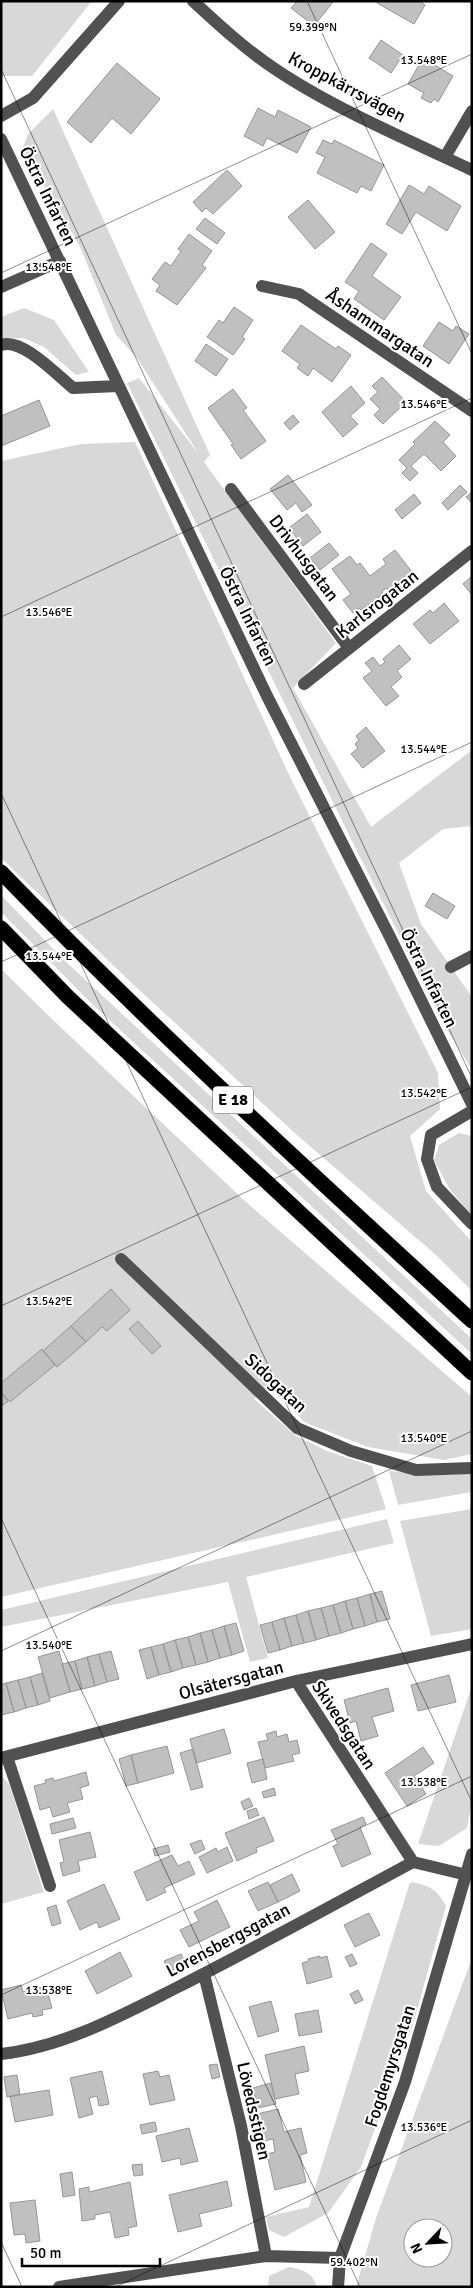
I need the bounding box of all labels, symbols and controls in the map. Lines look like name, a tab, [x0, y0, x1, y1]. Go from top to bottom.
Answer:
text: 59.399°N	[289, 20, 337, 35]
street label: Kroppkärrsvägen	[284, 47, 410, 127]
text: 13.548°E	[401, 53, 448, 68]
street label: Östra Infarten	[14, 143, 82, 249]
text: 13.548°E	[26, 260, 73, 275]
street label: Åshammargatan	[322, 284, 438, 372]
text: 13.546°E	[401, 397, 448, 412]
street label: Drivhusgatan	[264, 510, 344, 606]
street label: Östra Infarten	[214, 563, 282, 669]
street label: Karlsrogatan	[331, 565, 423, 643]
text: 13.546°E	[26, 605, 73, 620]
text: 13.544°E	[401, 742, 448, 757]
street label: Östra Infarten	[395, 925, 463, 1031]
text: 13.544°E	[26, 949, 73, 964]
road number: E 18	[213, 1086, 253, 1114]
text: 13.542°E	[401, 1086, 448, 1101]
text: 13.542°E	[26, 1294, 73, 1309]
street label: Sidogatan	[240, 1349, 312, 1417]
text: 13.540°E	[401, 1431, 448, 1446]
text: 13.540°E	[26, 1638, 73, 1653]
street label: Olsätersgatan	[176, 1655, 286, 1705]
street label: Skivedsgatan	[307, 1676, 381, 1774]
text: 13.538°E	[401, 1775, 448, 1790]
street label: Lorensbergsgatan	[162, 1898, 294, 1982]
text: 13.538°E	[26, 1983, 73, 1998]
street label: Fogdemyrsgatan	[360, 2002, 420, 2130]
street label: Lövedsstigen	[232, 2060, 276, 2162]
text: 13.536°E	[401, 2120, 448, 2135]
north arrow	[403, 2218, 453, 2268]
scale bar	[22, 2236, 160, 2268]
text: N	[407, 2240, 426, 2256]
text: 50 m	[30, 2244, 61, 2262]
text: 59.402°N	[330, 2255, 378, 2270]

